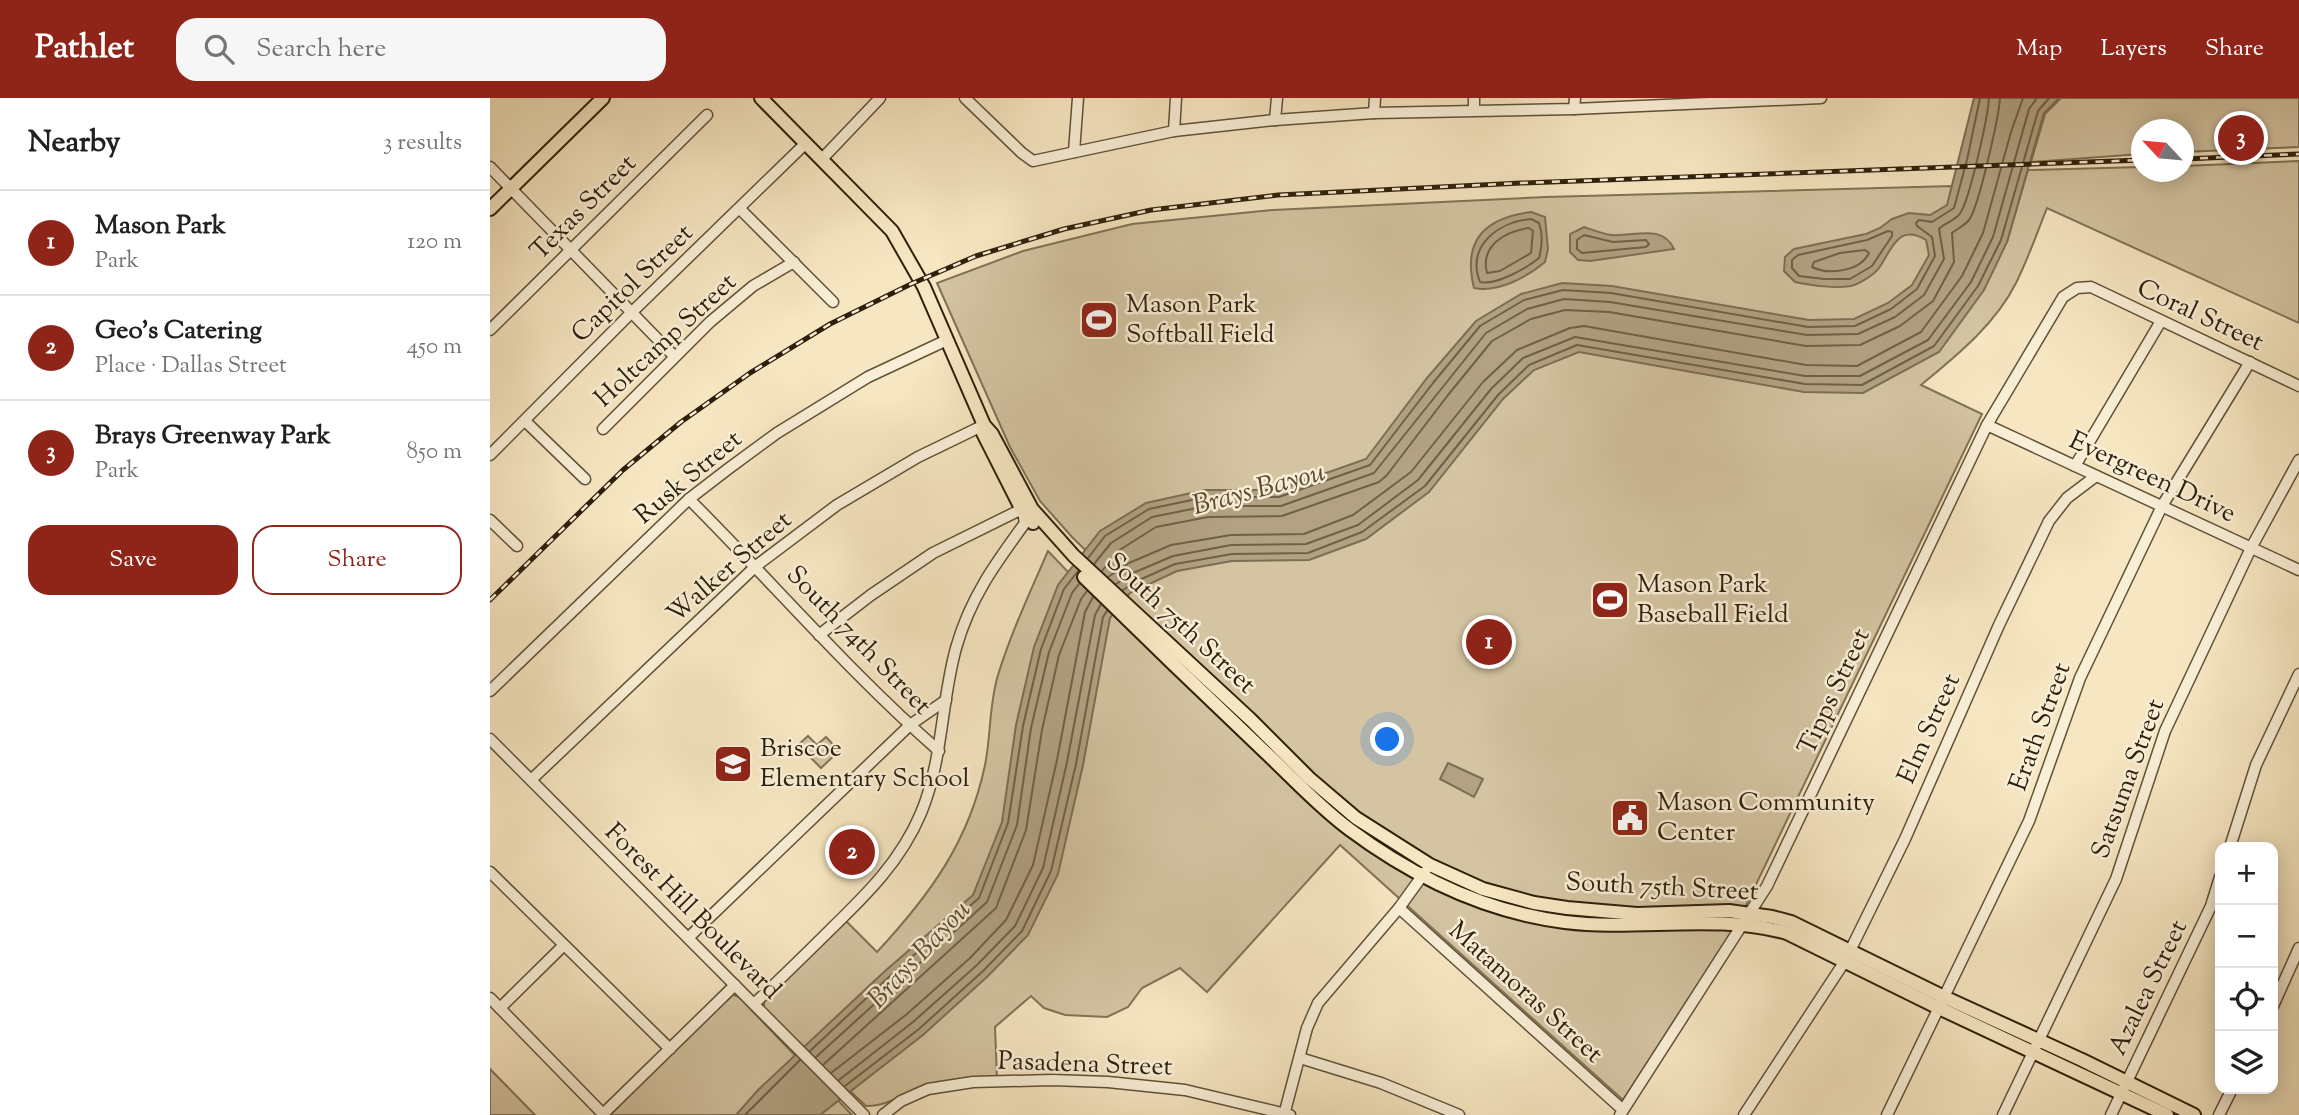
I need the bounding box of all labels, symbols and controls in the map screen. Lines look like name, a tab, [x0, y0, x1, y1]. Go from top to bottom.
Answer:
search box	[176, 18, 666, 81]
text: Pathlet	[35, 25, 134, 73]
icon: search	[200, 30, 238, 68]
text: Search here	[256, 31, 386, 68]
text: Map	[2016, 32, 2062, 66]
text: Layers	[2100, 32, 2167, 66]
text: Share	[2205, 32, 2264, 66]
pin: 3	[2218, 112, 2264, 164]
north arrow	[2131, 119, 2194, 182]
text: Nearby	[28, 122, 120, 165]
text: 3 results	[383, 127, 462, 160]
street label: Texas Street	[522, 146, 646, 270]
text: Mason Park	[95, 208, 226, 245]
street label: Capitol Street	[564, 216, 702, 352]
text: 1	[47, 226, 55, 259]
text: 120 m	[407, 226, 462, 259]
text: Park	[95, 245, 139, 278]
street label: Holtcamp Street	[587, 265, 745, 417]
street label: Coral Street	[2130, 270, 2270, 362]
place label: Mason Park Softball Field	[1126, 287, 1275, 354]
sports icon: Mason Park Softball Field	[1078, 299, 1120, 341]
text: Geo's Catering	[95, 313, 262, 350]
text: 2	[46, 331, 56, 364]
text: 450 m	[406, 331, 462, 364]
text: Place · Dallas Street	[95, 350, 287, 383]
text: Brays Greenway Park	[95, 418, 331, 455]
street label: Rusk Street	[627, 422, 751, 534]
street label: Evergreen Drive	[2062, 423, 2242, 533]
text: 3	[46, 436, 56, 469]
text: 850 m	[407, 436, 462, 469]
water label: Brays Bayou	[1188, 453, 1330, 527]
text: Park	[95, 455, 139, 488]
street label: Walker Street	[659, 503, 801, 633]
button: Save	[28, 525, 238, 595]
button: Share	[252, 525, 462, 595]
street label: South 75th Street	[1097, 545, 1263, 703]
street label: South 74th Street	[777, 558, 939, 724]
place label: Mason Park Baseball Field	[1637, 567, 1789, 634]
sports icon: Mason Park Baseball Field	[1589, 579, 1631, 621]
pin: 1	[1466, 616, 1512, 668]
street label: Tipps Street	[1790, 623, 1880, 761]
street label: Erath Street	[2001, 658, 2081, 796]
street label: Elm Street	[1889, 668, 1971, 790]
street label: Satsuma Street	[2083, 694, 2175, 864]
your location	[1370, 722, 1404, 756]
place label: Briscoe Elementary School	[760, 731, 970, 798]
school or university icon: Briscoe Elementary School	[712, 743, 754, 785]
place label: Mason Community Center	[1657, 785, 1875, 852]
public building icon: Mason Community Center	[1609, 797, 1651, 839]
street label: Forest Hill Boulevard	[595, 815, 789, 1009]
pin: 2	[829, 826, 875, 878]
map controls	[2215, 842, 2278, 1094]
button: +	[2215, 842, 2278, 905]
street label: South 75th Street	[1565, 864, 1760, 912]
water label: Brays Bayou	[859, 891, 981, 1018]
button: −	[2215, 905, 2278, 968]
street label: Matamoras Street	[1440, 913, 1611, 1073]
street label: Azalea Street	[2100, 914, 2198, 1062]
button: locate	[2215, 968, 2278, 1031]
button: layers	[2215, 1031, 2278, 1094]
street label: Pasadena Street	[997, 1043, 1173, 1087]

